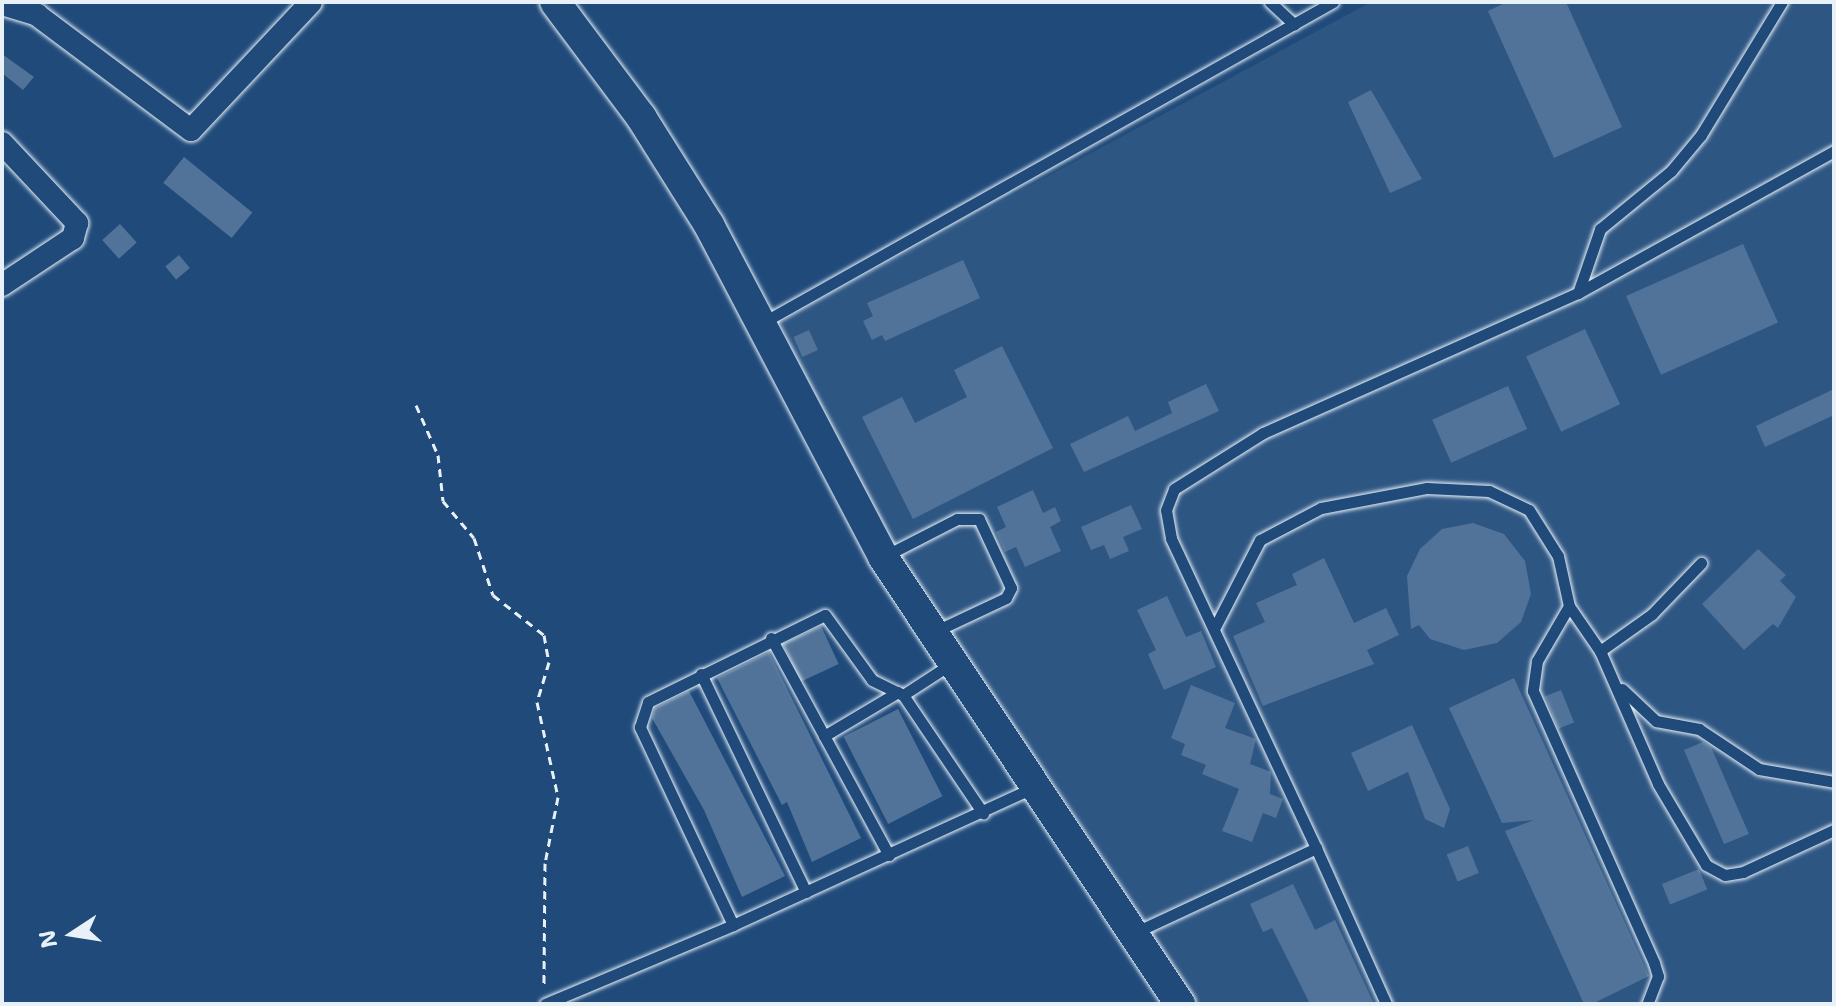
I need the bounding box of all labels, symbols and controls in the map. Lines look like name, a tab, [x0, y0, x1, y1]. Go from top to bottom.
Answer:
north arrow	[32, 894, 112, 974]
text: N	[32, 928, 64, 951]

